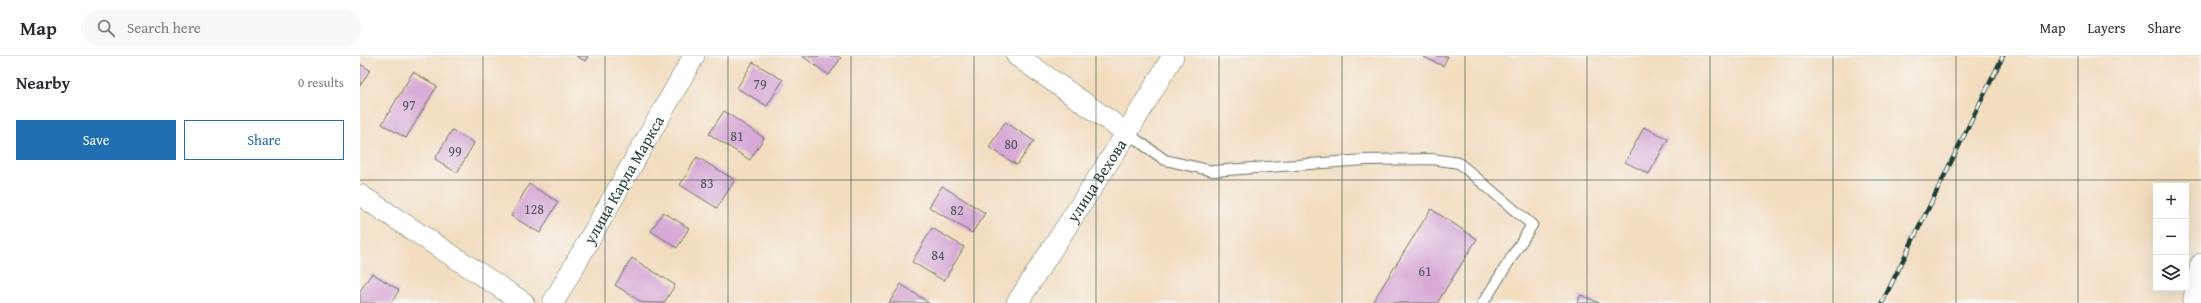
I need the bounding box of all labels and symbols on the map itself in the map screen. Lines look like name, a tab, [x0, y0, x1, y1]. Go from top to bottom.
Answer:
house number: 79	[753, 74, 767, 94]
house number: 97	[402, 95, 416, 115]
street label: улица Карла Маркса	[577, 111, 670, 249]
house number: 81	[730, 126, 744, 146]
house number: 80	[1004, 134, 1018, 154]
street label: улица Вехова	[1060, 134, 1132, 228]
house number: 99	[448, 141, 462, 161]
house number: 83	[700, 173, 714, 193]
house number: 128	[524, 199, 544, 219]
house number: 82	[950, 200, 964, 220]
house number: 84	[931, 245, 945, 265]
house number: 61	[1418, 261, 1432, 281]

